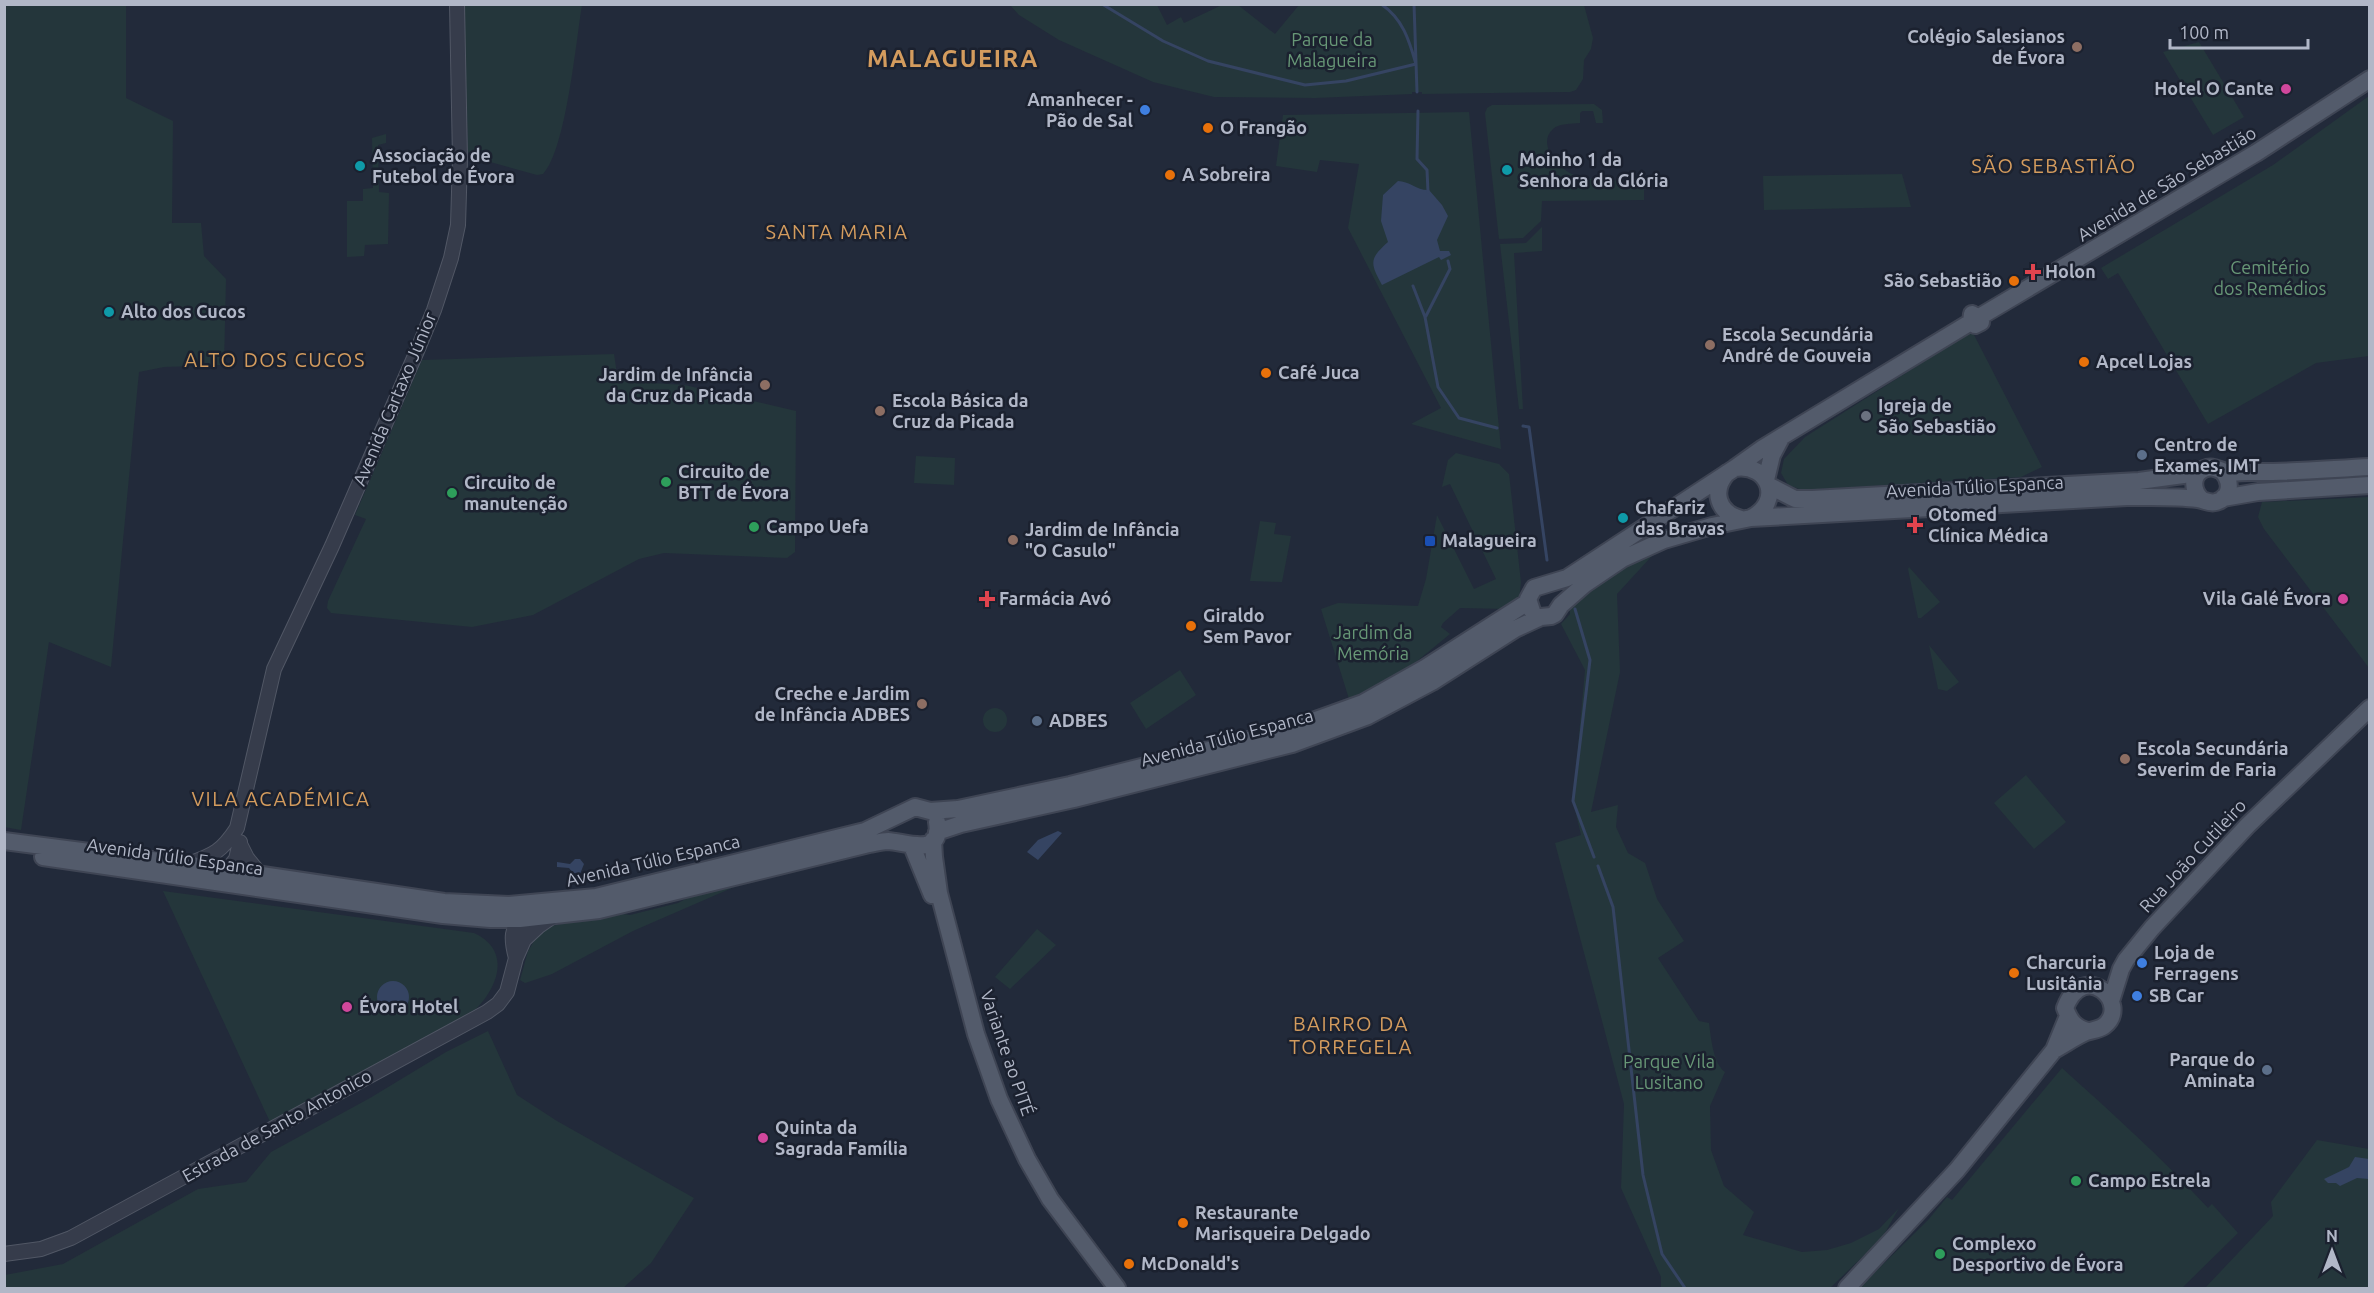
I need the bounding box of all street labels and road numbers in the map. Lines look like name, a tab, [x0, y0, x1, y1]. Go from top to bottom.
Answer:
street label: Avenida de São Sebastião	[2074, 122, 2259, 244]
street label: Avenida Cartaxo Júnior	[348, 309, 440, 488]
street label: Avenida Túlio Espanca	[1886, 471, 2064, 501]
street label: Avenida Túlio Espanca	[1138, 704, 1315, 770]
street label: Rua João Cutileiro	[2135, 795, 2250, 916]
street label: Avenida Túlio Espanca	[564, 830, 742, 890]
street label: Avenida Túlio Espanca	[86, 834, 265, 878]
street label: Variante ao PITÉ	[977, 987, 1040, 1118]
street label: Estrada de Santo Antonico	[178, 1065, 375, 1186]

